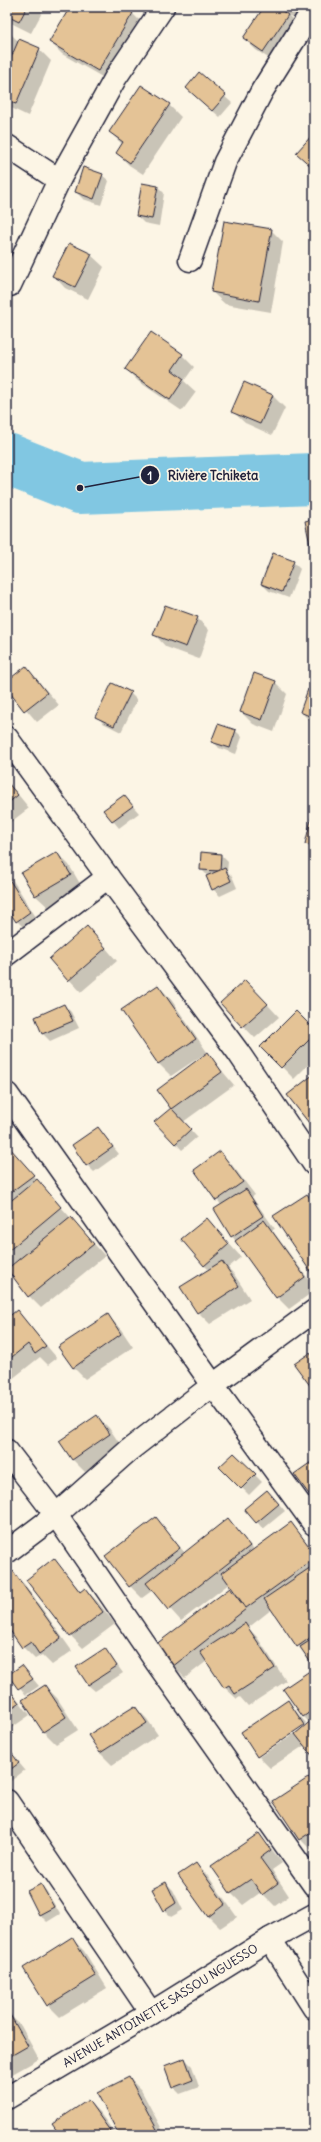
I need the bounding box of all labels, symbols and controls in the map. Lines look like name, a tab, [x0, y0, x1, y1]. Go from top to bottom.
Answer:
callout: Rivière Tchiketa	[140, 463, 266, 488]
text: Rivière Tchiketa	[168, 467, 259, 484]
text: 1	[148, 468, 152, 483]
street label: AVENUE ANTOINETTE SASSOU NGUESSO	[60, 1940, 260, 2070]

